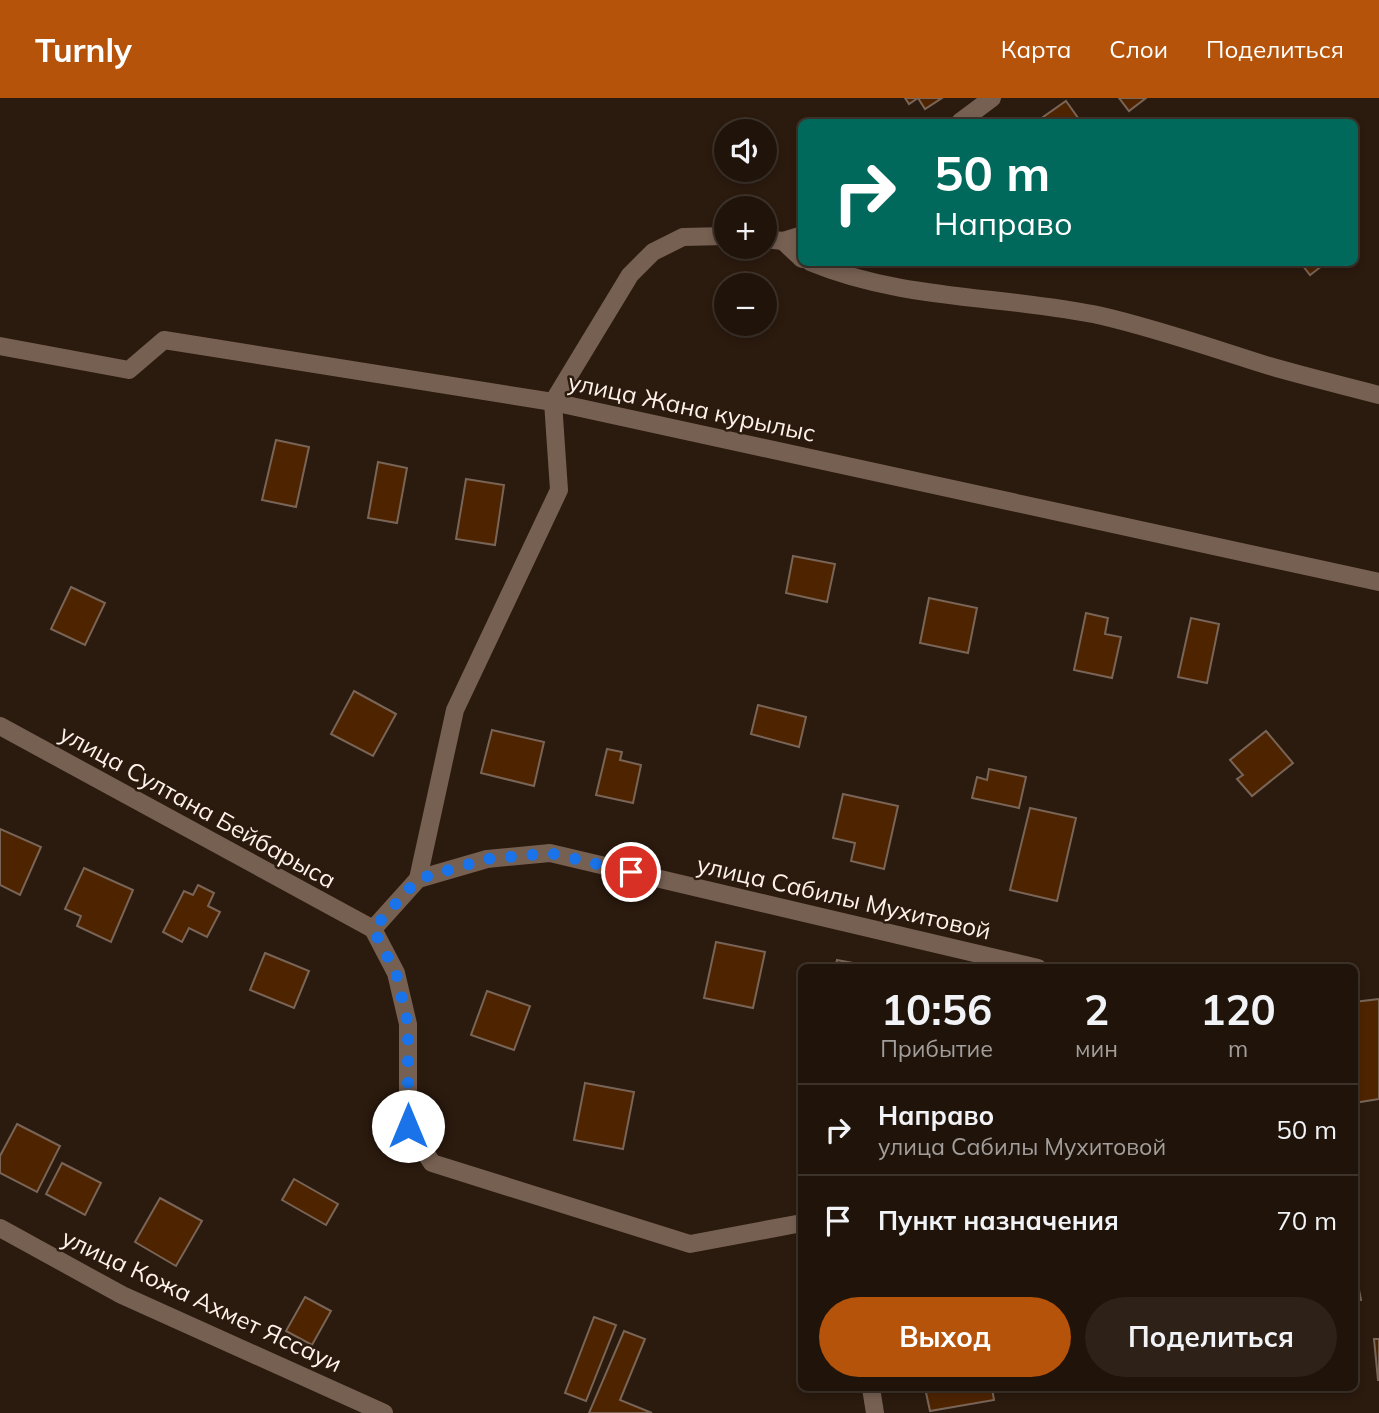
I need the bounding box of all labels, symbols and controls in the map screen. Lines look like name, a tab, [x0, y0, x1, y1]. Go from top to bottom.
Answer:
text: Turnly	[35, 29, 132, 70]
text: Карта	[1001, 34, 1071, 64]
text: Слои	[1109, 34, 1168, 64]
text: Поделиться	[1206, 34, 1344, 64]
map controls	[714, 119, 777, 336]
button: sound	[714, 119, 777, 182]
text: 50 m	[934, 142, 1050, 203]
icon: right	[819, 147, 910, 238]
button: +	[714, 196, 777, 259]
text: Направо	[934, 203, 1073, 243]
button: −	[714, 273, 777, 336]
street label: улица Жана курылыс	[565, 366, 819, 448]
street label: улица Султана Бейбарыса	[55, 717, 341, 895]
pin	[601, 842, 661, 902]
street label: улица Сабилы Мухитовой	[694, 849, 994, 945]
icon: arrive	[612, 853, 650, 891]
text: 10:56	[881, 983, 992, 1036]
text: 2	[1084, 983, 1109, 1036]
text: 120	[1200, 983, 1276, 1036]
text: Прибытие	[880, 1034, 993, 1063]
text: мин	[1075, 1034, 1118, 1063]
text: m	[1228, 1034, 1248, 1063]
position arrow	[371, 1089, 445, 1163]
text: Направо	[878, 1099, 994, 1132]
icon: right	[819, 1111, 857, 1149]
text: 50 m	[1276, 1113, 1337, 1146]
text: улица Сабилы Мухитовой	[878, 1132, 1166, 1161]
icon: arrive	[819, 1202, 857, 1240]
text: Пункт назначения	[878, 1204, 1119, 1237]
text: 70 m	[1276, 1204, 1337, 1237]
street label: улица Кожа Ахмет Яссауи	[57, 1222, 347, 1378]
button: Выход	[819, 1297, 1071, 1377]
button: Поделиться	[1085, 1297, 1337, 1377]

